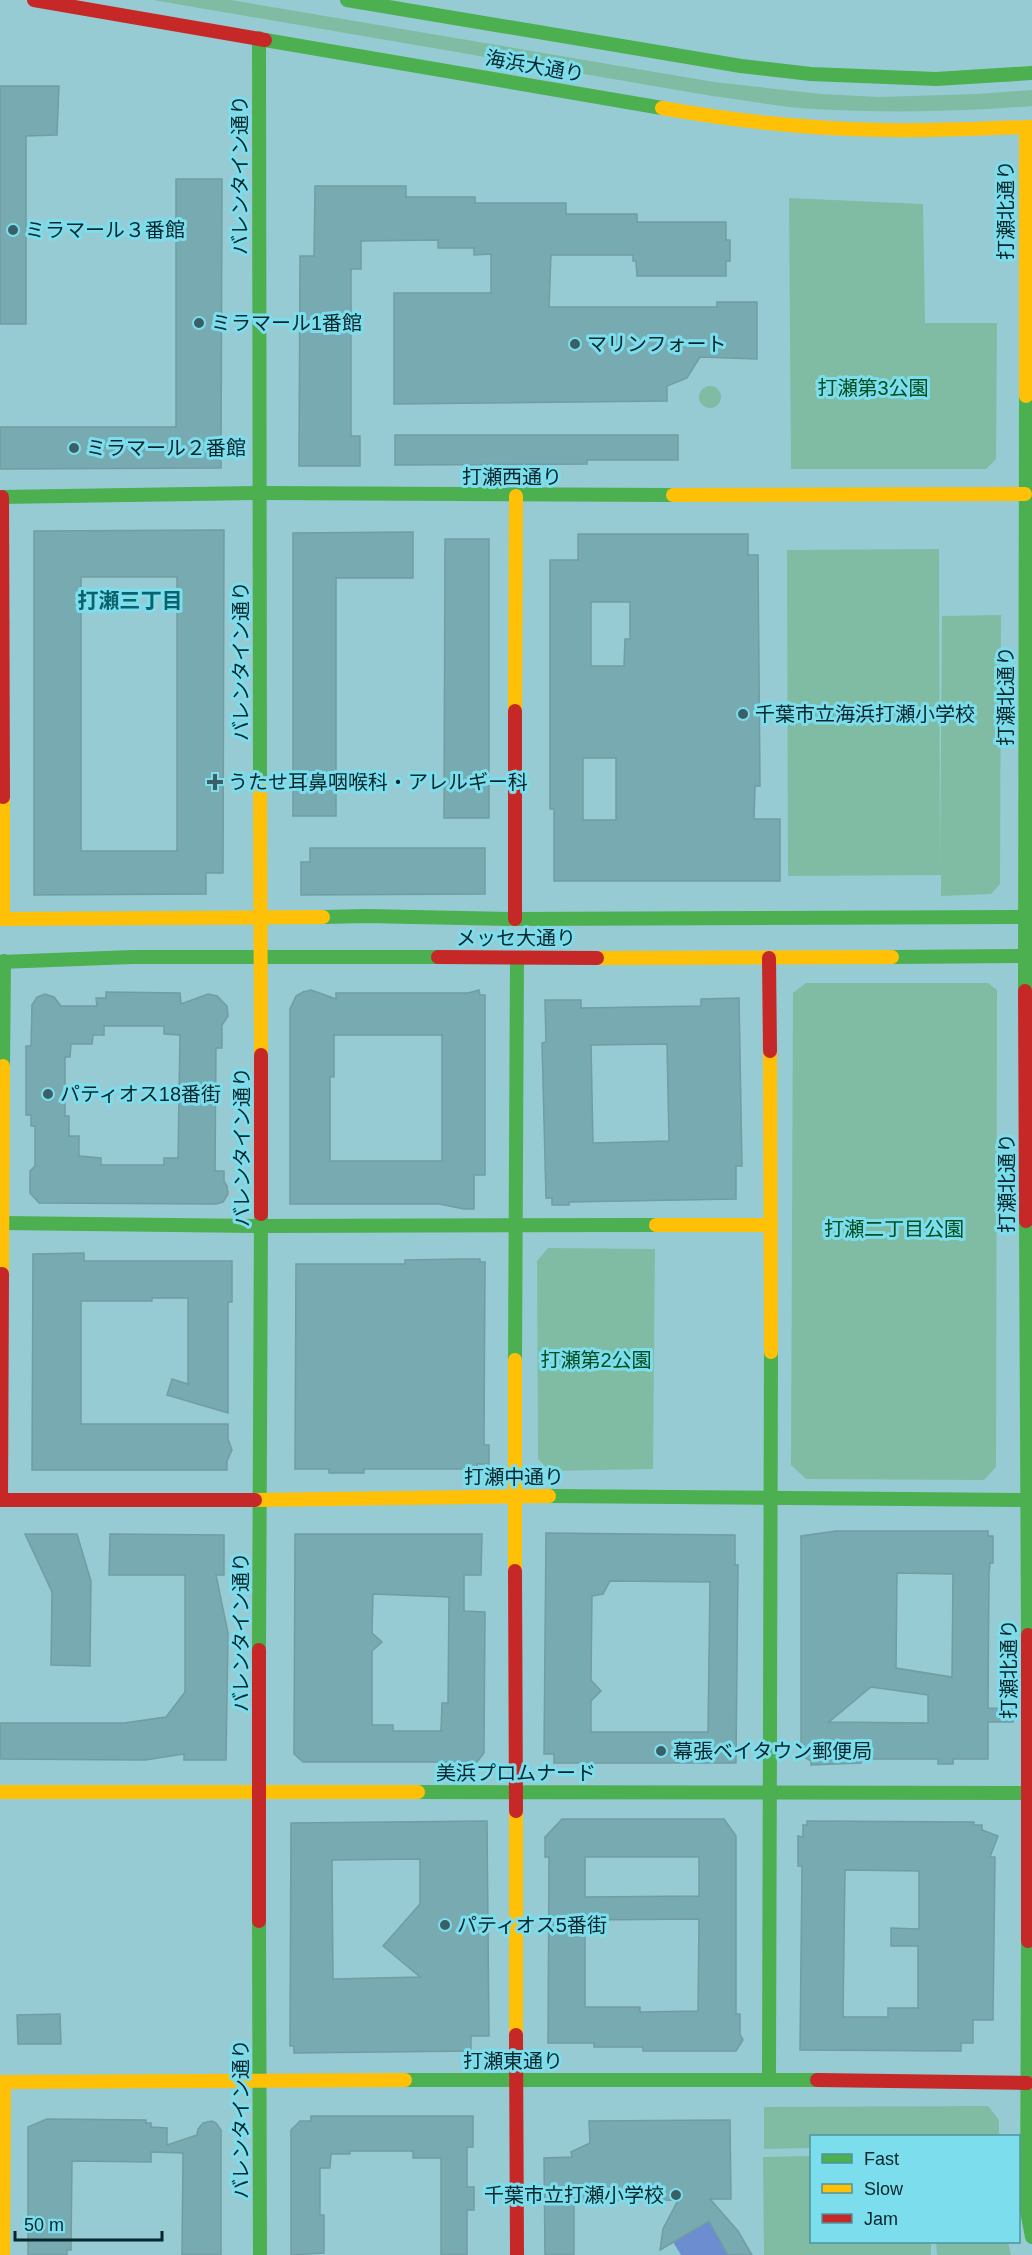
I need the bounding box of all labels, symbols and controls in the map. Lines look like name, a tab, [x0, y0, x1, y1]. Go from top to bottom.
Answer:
street label: 海浜大通り	[484, 46, 586, 86]
street label: バレンタイン通り	[229, 95, 251, 255]
street label: 打瀬北通り	[995, 160, 1017, 260]
place label: ミラマール３番館	[25, 219, 185, 241]
marker: ミラマール３番館	[6, 223, 20, 237]
place label: ミラマール1番館	[211, 312, 362, 334]
marker: ミラマール1番館	[192, 316, 206, 330]
place label: マリンフォート	[587, 333, 726, 355]
marker: マリンフォート	[568, 337, 582, 351]
park label: 打瀬第3公園	[817, 377, 929, 399]
place label: ミラマール２番館	[86, 437, 246, 459]
marker: ミラマール２番館	[67, 441, 81, 455]
street label: 打瀬西通り	[462, 466, 562, 488]
street label: バレンタイン通り	[230, 581, 252, 741]
district label: 打瀬三丁目	[78, 589, 183, 612]
street label: 打瀬北通り	[995, 646, 1017, 746]
place label: 千葉市立海浜打瀬小学校	[755, 703, 975, 725]
marker: 千葉市立海浜打瀬小学校	[736, 707, 750, 721]
place label: うたせ耳鼻咽喉科・アレルギー科	[228, 771, 528, 793]
marker: うたせ耳鼻咽喉科・アレルギー科	[206, 773, 224, 791]
street label: メッセ大通り	[456, 927, 576, 949]
street label: バレンタイン通り	[231, 1067, 253, 1227]
place label: パティオス18番街	[60, 1083, 221, 1105]
marker: パティオス18番街	[41, 1087, 55, 1101]
street label: 打瀬北通り	[996, 1133, 1018, 1233]
park label: 打瀬二丁目公園	[824, 1218, 964, 1240]
park label: 打瀬第2公園	[540, 1349, 652, 1371]
street label: 打瀬中通り	[464, 1466, 564, 1488]
street label: バレンタイン通り	[230, 1552, 252, 1712]
street label: 打瀬北通り	[998, 1619, 1020, 1719]
place label: 幕張ベイタウン郵便局	[673, 1740, 872, 1762]
marker: 幕張ベイタウン郵便局	[654, 1744, 668, 1758]
street label: 美浜プロムナード	[436, 1762, 596, 1784]
place label: パティオス5番街	[457, 1914, 607, 1936]
marker: パティオス5番街	[438, 1918, 452, 1932]
street label: バレンタイン通り	[230, 2039, 252, 2199]
street label: 打瀬東通り	[463, 2050, 563, 2072]
legend	[810, 2135, 1020, 2243]
text: Fast	[864, 2149, 899, 2169]
text: Slow	[864, 2179, 904, 2199]
place label: 千葉市立打瀬小学校	[484, 2184, 664, 2206]
marker: 千葉市立打瀬小学校	[669, 2188, 683, 2202]
scale bar	[15, 2204, 162, 2242]
text: Jam	[864, 2209, 898, 2229]
text: 50 m	[24, 2215, 64, 2235]

